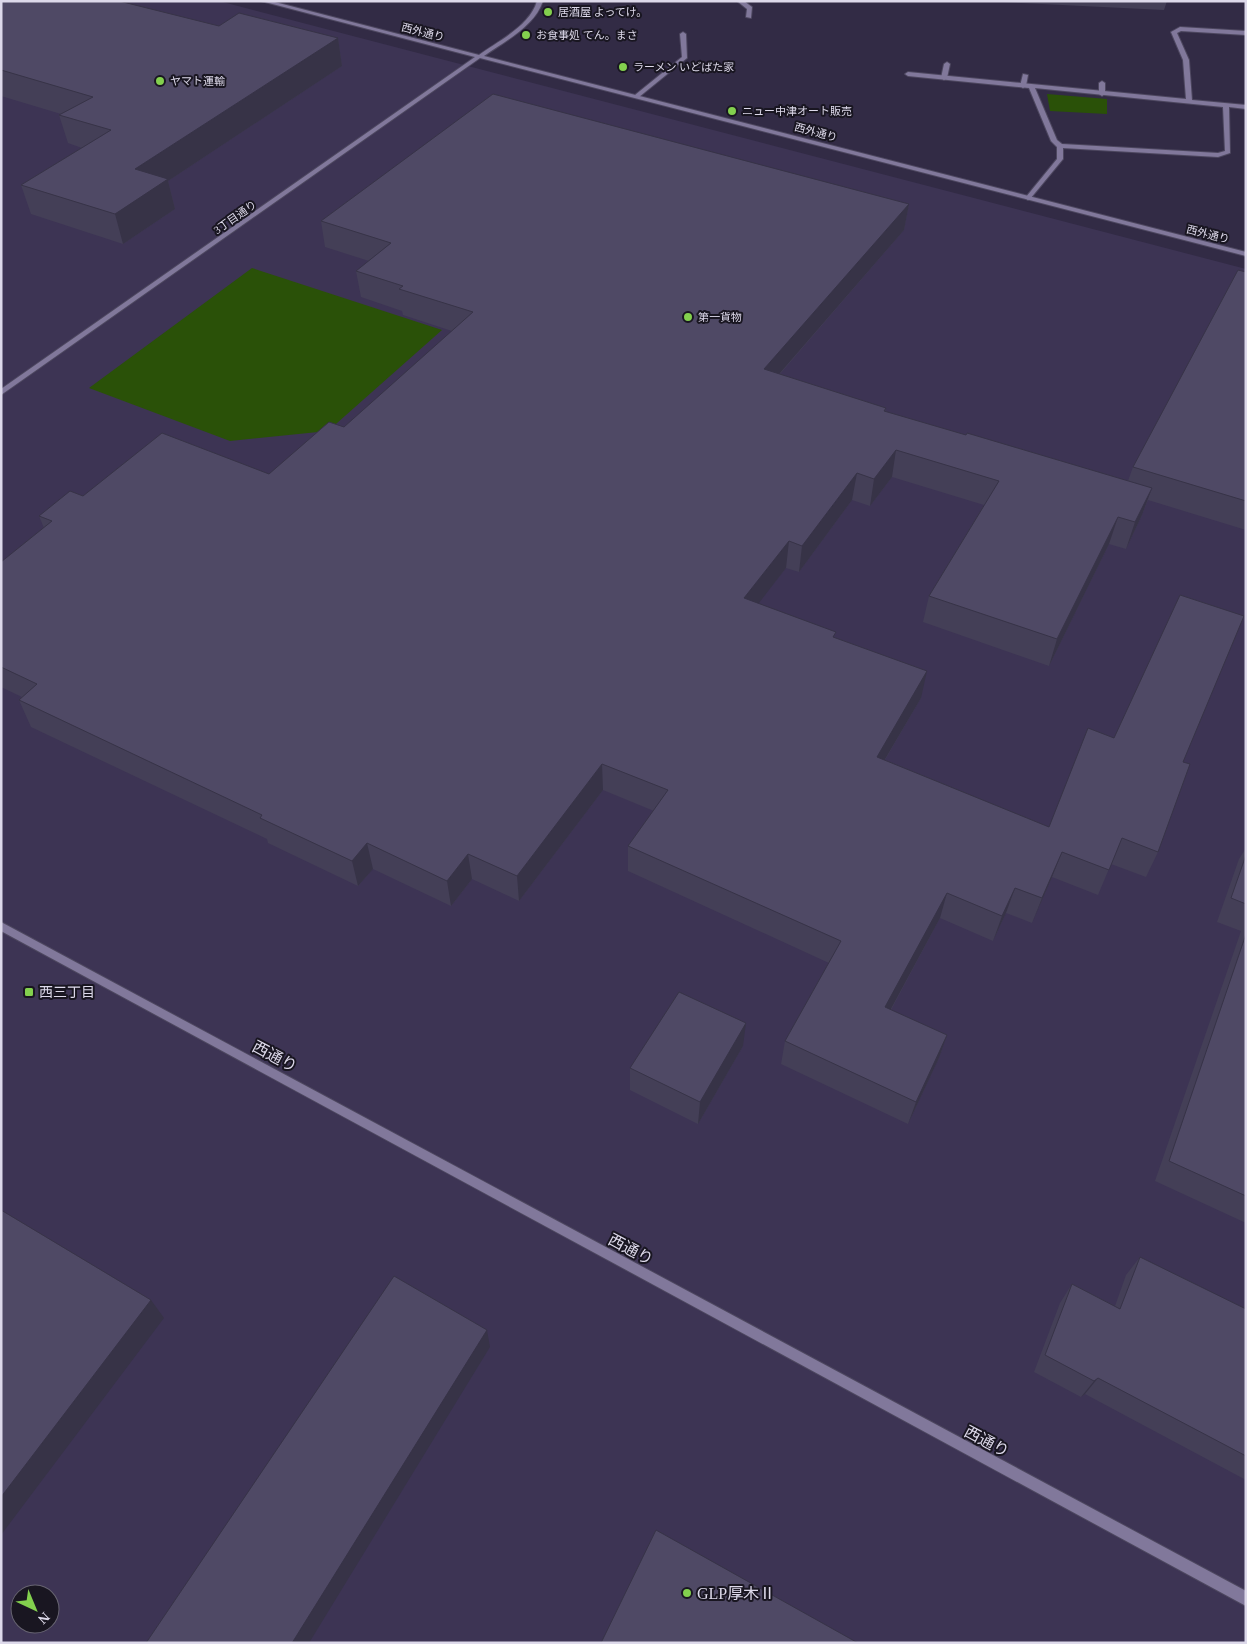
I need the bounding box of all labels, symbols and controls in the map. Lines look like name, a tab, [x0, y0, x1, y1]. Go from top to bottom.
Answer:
marker: 居酒屋 よってけ。	[542, 6, 554, 18]
place label: 居酒屋 よってけ。	[558, 6, 647, 18]
street label: 西外通り	[400, 21, 446, 43]
marker: お食事処 てん。まさ	[520, 29, 532, 41]
place label: お食事処 てん。まさ	[536, 29, 638, 41]
marker: ラーメン いどばた家	[617, 61, 629, 73]
place label: ラーメン いどばた家	[633, 61, 734, 73]
marker: ヤマト運輸	[154, 75, 166, 87]
place label: ヤマト運輸	[170, 75, 225, 87]
marker: ニュー中津オート販売	[726, 105, 738, 117]
place label: ニュー中津オート販売	[742, 105, 852, 117]
street label: 西外通り	[793, 121, 839, 143]
street label: 3丁目通り	[211, 198, 259, 236]
street label: 西外通り	[1185, 223, 1231, 245]
marker: 第一貨物	[682, 311, 694, 323]
place label: 第一貨物	[698, 311, 742, 323]
place label: 西三丁目	[39, 985, 95, 1000]
marker: 西三丁目	[23, 986, 35, 998]
street label: 西通り	[250, 1038, 300, 1075]
street label: 西通り	[606, 1231, 656, 1268]
street label: 西通り	[962, 1423, 1012, 1460]
north arrow	[10, 1584, 60, 1634]
place label: GLP厚木Ⅱ	[697, 1585, 775, 1602]
marker: GLP厚木Ⅱ	[681, 1587, 693, 1599]
text: N	[35, 1609, 53, 1627]

